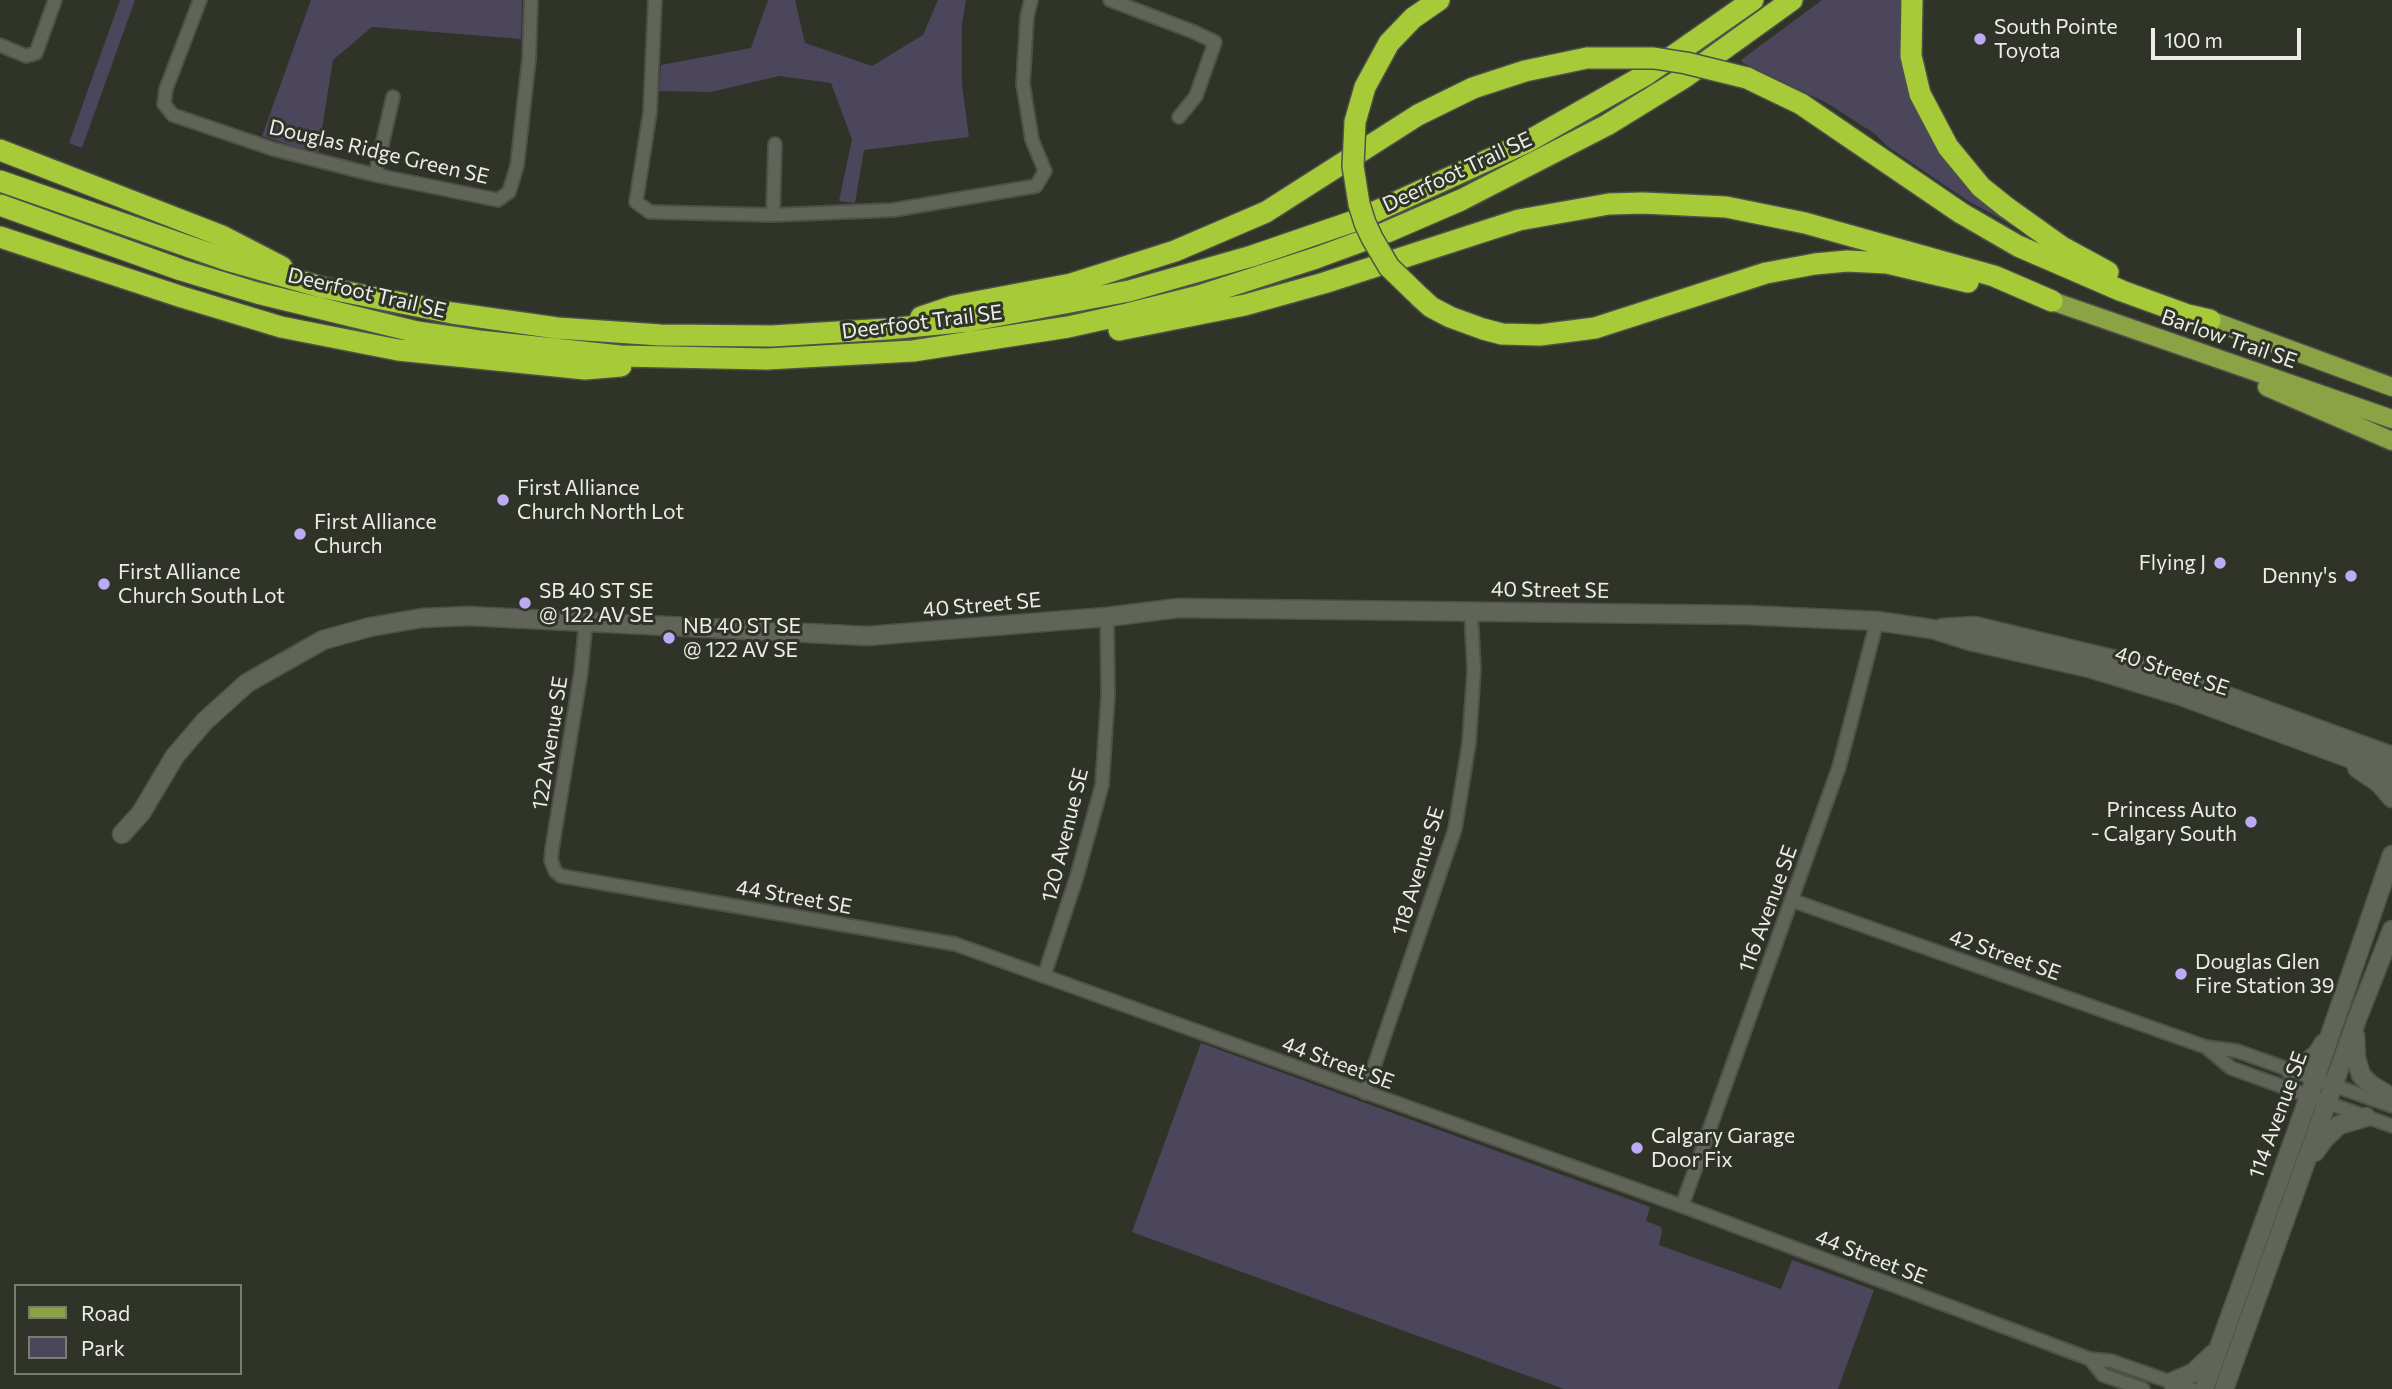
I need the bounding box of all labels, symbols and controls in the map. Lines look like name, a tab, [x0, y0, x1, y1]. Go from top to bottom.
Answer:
place label: South Pointe Toyota	[1994, 14, 2118, 64]
scale bar	[2154, 14, 2304, 58]
text: 100 m	[2164, 27, 2223, 52]
marker: South Pointe Toyota	[1972, 31, 1988, 47]
street label: Douglas Ridge Green SE	[266, 114, 492, 190]
street label: Deerfoot Trail SE	[1378, 126, 1536, 218]
street label: Deerfoot Trail SE	[285, 263, 449, 323]
street label: Deerfoot Trail SE	[840, 300, 1004, 344]
street label: Barlow Trail SE	[2158, 304, 2300, 374]
place label: First Alliance Church North Lot	[517, 475, 684, 525]
marker: First Alliance Church North Lot	[495, 492, 511, 508]
place label: First Alliance Church	[314, 509, 437, 559]
marker: First Alliance Church	[292, 526, 308, 542]
place label: Flying J	[2139, 550, 2206, 576]
marker: Flying J	[2212, 555, 2228, 571]
place label: First Alliance Church South Lot	[118, 559, 285, 609]
place label: Denny's	[2262, 563, 2337, 589]
marker: Denny's	[2343, 568, 2359, 584]
marker: First Alliance Church South Lot	[96, 576, 112, 592]
street label: 40 Street SE	[1491, 576, 1609, 604]
place label: SB 40 ST SE @ 122 AV SE	[539, 578, 654, 628]
street label: 40 Street SE	[922, 587, 1042, 623]
marker: SB 40 ST SE @ 122 AV SE	[517, 595, 533, 611]
place label: NB 40 ST SE @ 122 AV SE	[683, 613, 801, 663]
marker: NB 40 ST SE @ 122 AV SE	[661, 630, 677, 646]
street label: 40 Street SE	[2112, 641, 2232, 701]
street label: 122 Avenue SE	[527, 674, 573, 812]
street label: 120 Avenue SE	[1036, 765, 1094, 905]
place label: Princess Auto - Calgary South	[2091, 797, 2237, 847]
street label: 118 Avenue SE	[1386, 803, 1450, 939]
marker: Princess Auto - Calgary South	[2243, 814, 2259, 830]
street label: 116 Avenue SE	[1733, 842, 1803, 976]
street label: 44 Street SE	[734, 874, 854, 920]
street label: 42 Street SE	[1946, 924, 2064, 986]
place label: Douglas Glen Fire Station 39	[2195, 949, 2335, 999]
marker: Douglas Glen Fire Station 39	[2173, 966, 2189, 982]
street label: 44 Street SE	[1279, 1031, 1397, 1095]
street label: 114 Avenue SE	[2243, 1048, 2313, 1182]
place label: Calgary Garage Door Fix	[1651, 1123, 1795, 1173]
marker: Calgary Garage Door Fix	[1629, 1140, 1645, 1156]
street label: 44 Street SE	[1812, 1224, 1930, 1290]
legend	[14, 1284, 242, 1375]
text: Road	[81, 1300, 130, 1325]
text: Park	[81, 1335, 125, 1360]

